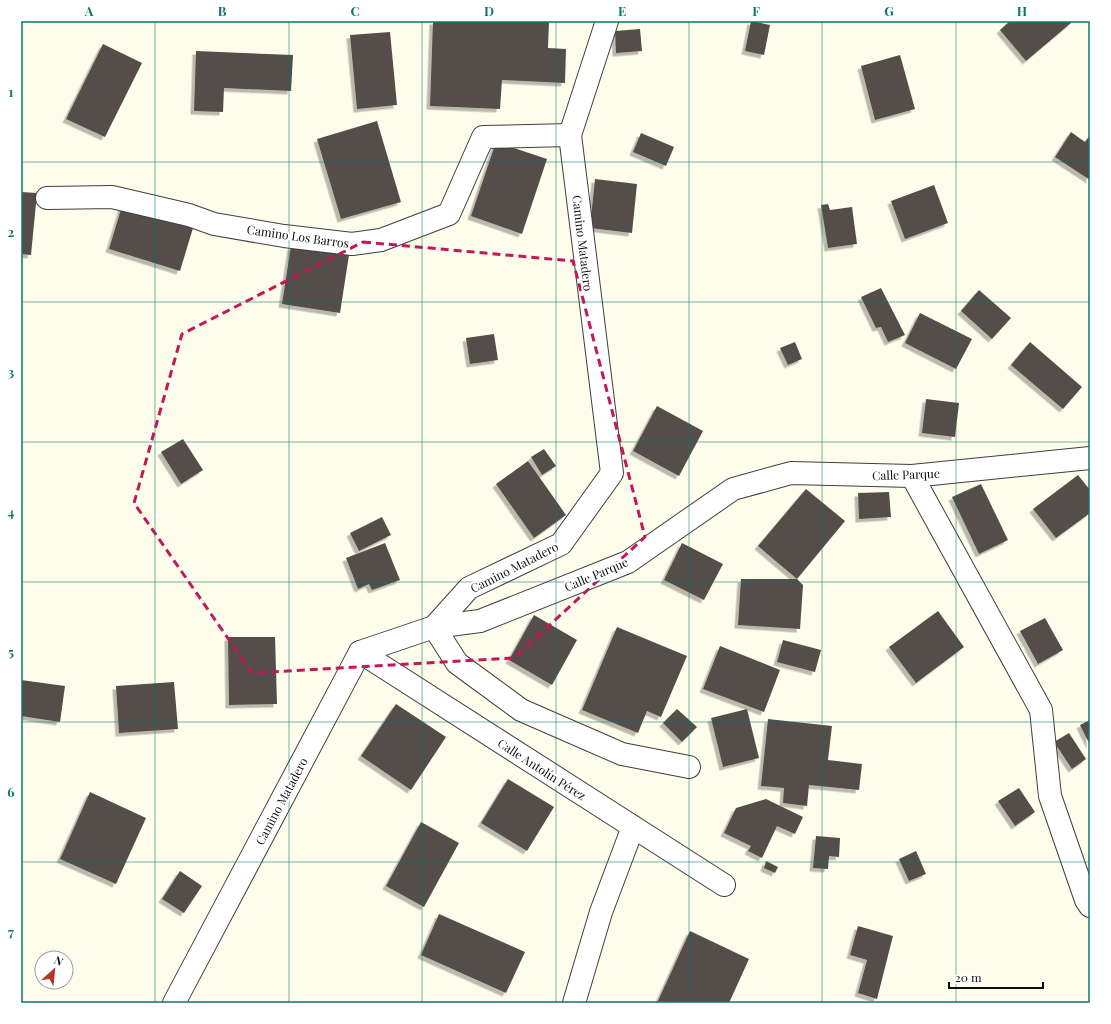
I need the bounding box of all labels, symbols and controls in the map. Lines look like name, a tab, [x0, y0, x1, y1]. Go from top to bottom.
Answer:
text: A	[84, 2, 94, 19]
text: B	[218, 2, 227, 19]
text: C	[350, 2, 360, 19]
text: D	[484, 2, 494, 19]
text: E	[618, 2, 626, 19]
text: F	[752, 2, 760, 19]
text: G	[884, 2, 894, 19]
text: H	[1017, 2, 1027, 19]
text: 1	[9, 83, 14, 100]
street label: Camino Matadero	[569, 194, 597, 292]
street label: Camino Los Barros	[246, 221, 350, 251]
text: 2	[8, 223, 15, 240]
text: 3	[8, 363, 14, 380]
street label: Calle Parque	[872, 465, 940, 483]
text: 4	[8, 503, 15, 520]
street label: Camino Matadero	[467, 538, 561, 596]
street label: Calle Parque	[562, 553, 630, 595]
text: 5	[8, 643, 14, 660]
street label: Calle Antolín Pérez	[495, 735, 589, 804]
street label: Camino Matadero	[251, 754, 311, 847]
text: 6	[7, 783, 15, 800]
text: 7	[8, 923, 14, 940]
north arrow	[34, 950, 74, 990]
text: N	[52, 952, 66, 969]
scale bar	[949, 964, 1043, 990]
text: 20 m	[955, 969, 982, 985]

